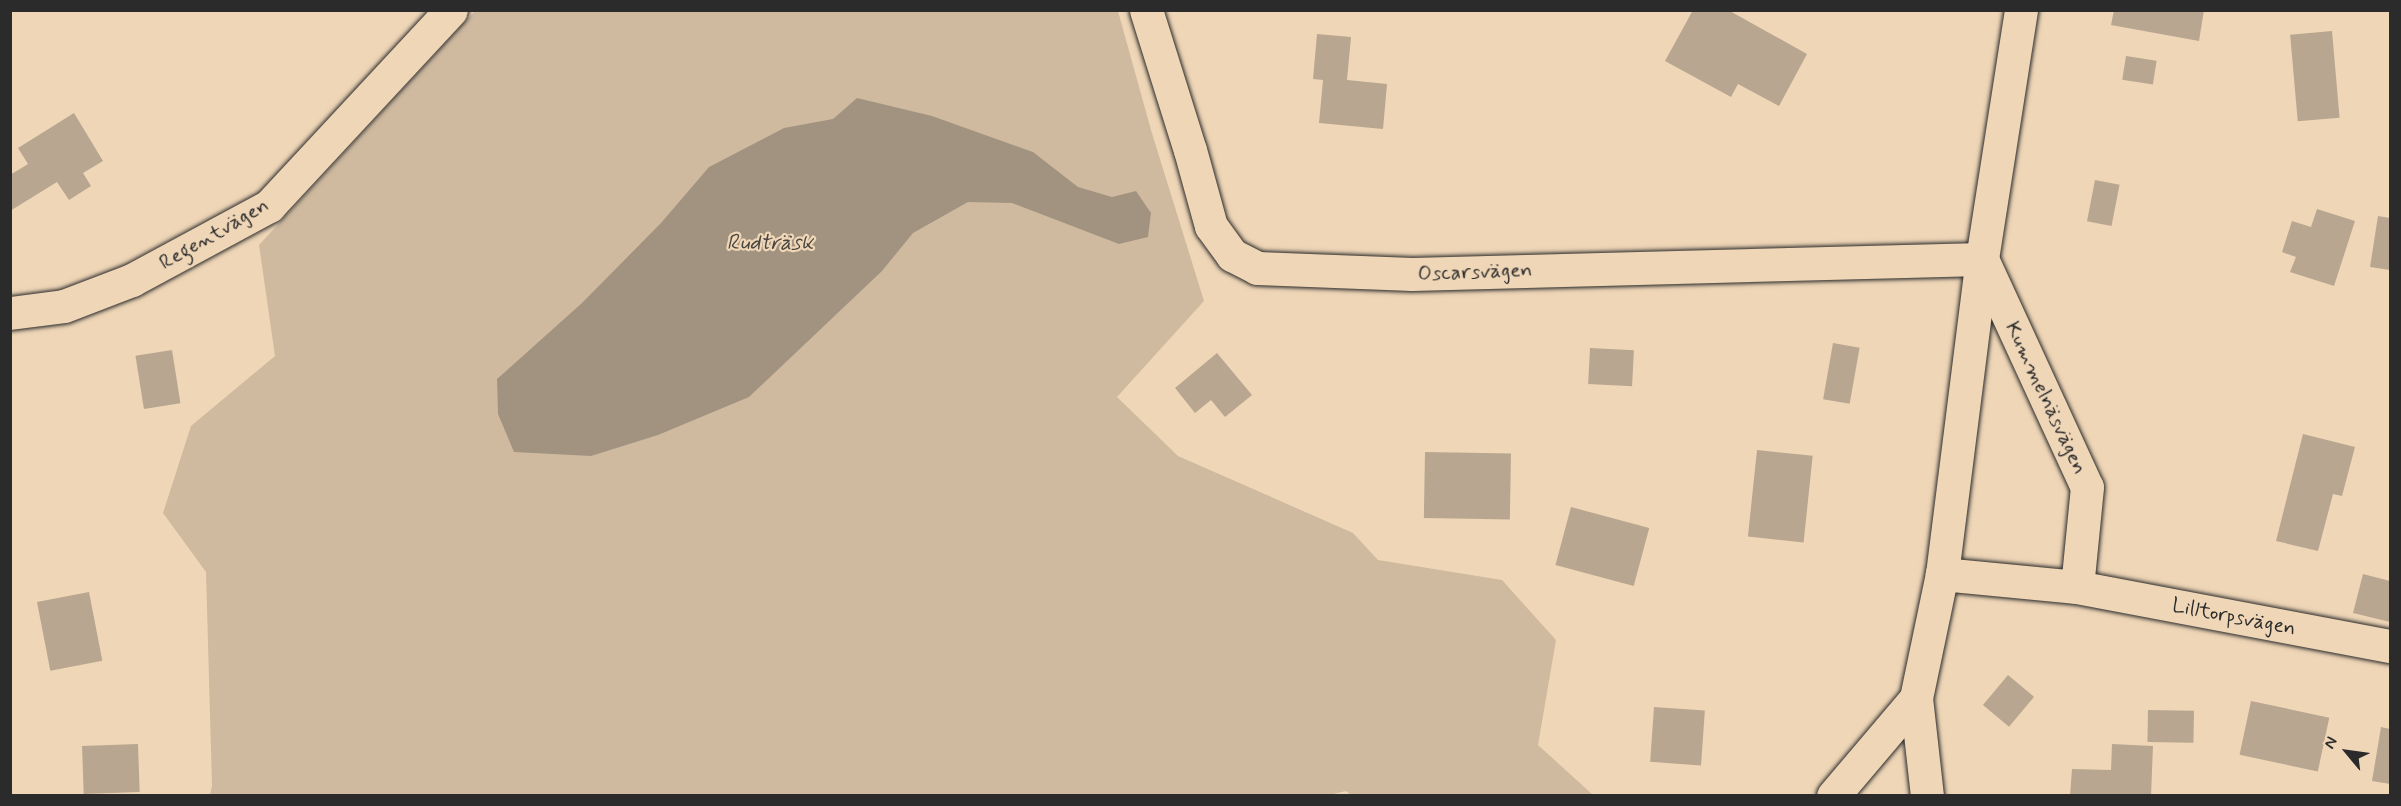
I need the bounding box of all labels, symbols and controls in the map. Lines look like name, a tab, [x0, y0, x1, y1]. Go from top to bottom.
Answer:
street label: Regentvägen	[155, 193, 273, 275]
water label: Rudträsk	[727, 231, 813, 257]
street label: Oscarsvägen	[1417, 257, 1533, 287]
street label: Kummelnäsvägen	[2000, 318, 2092, 478]
street label: Lilltorpsvägen	[2170, 593, 2298, 641]
north arrow	[2317, 722, 2377, 782]
text: N	[2319, 733, 2343, 753]

